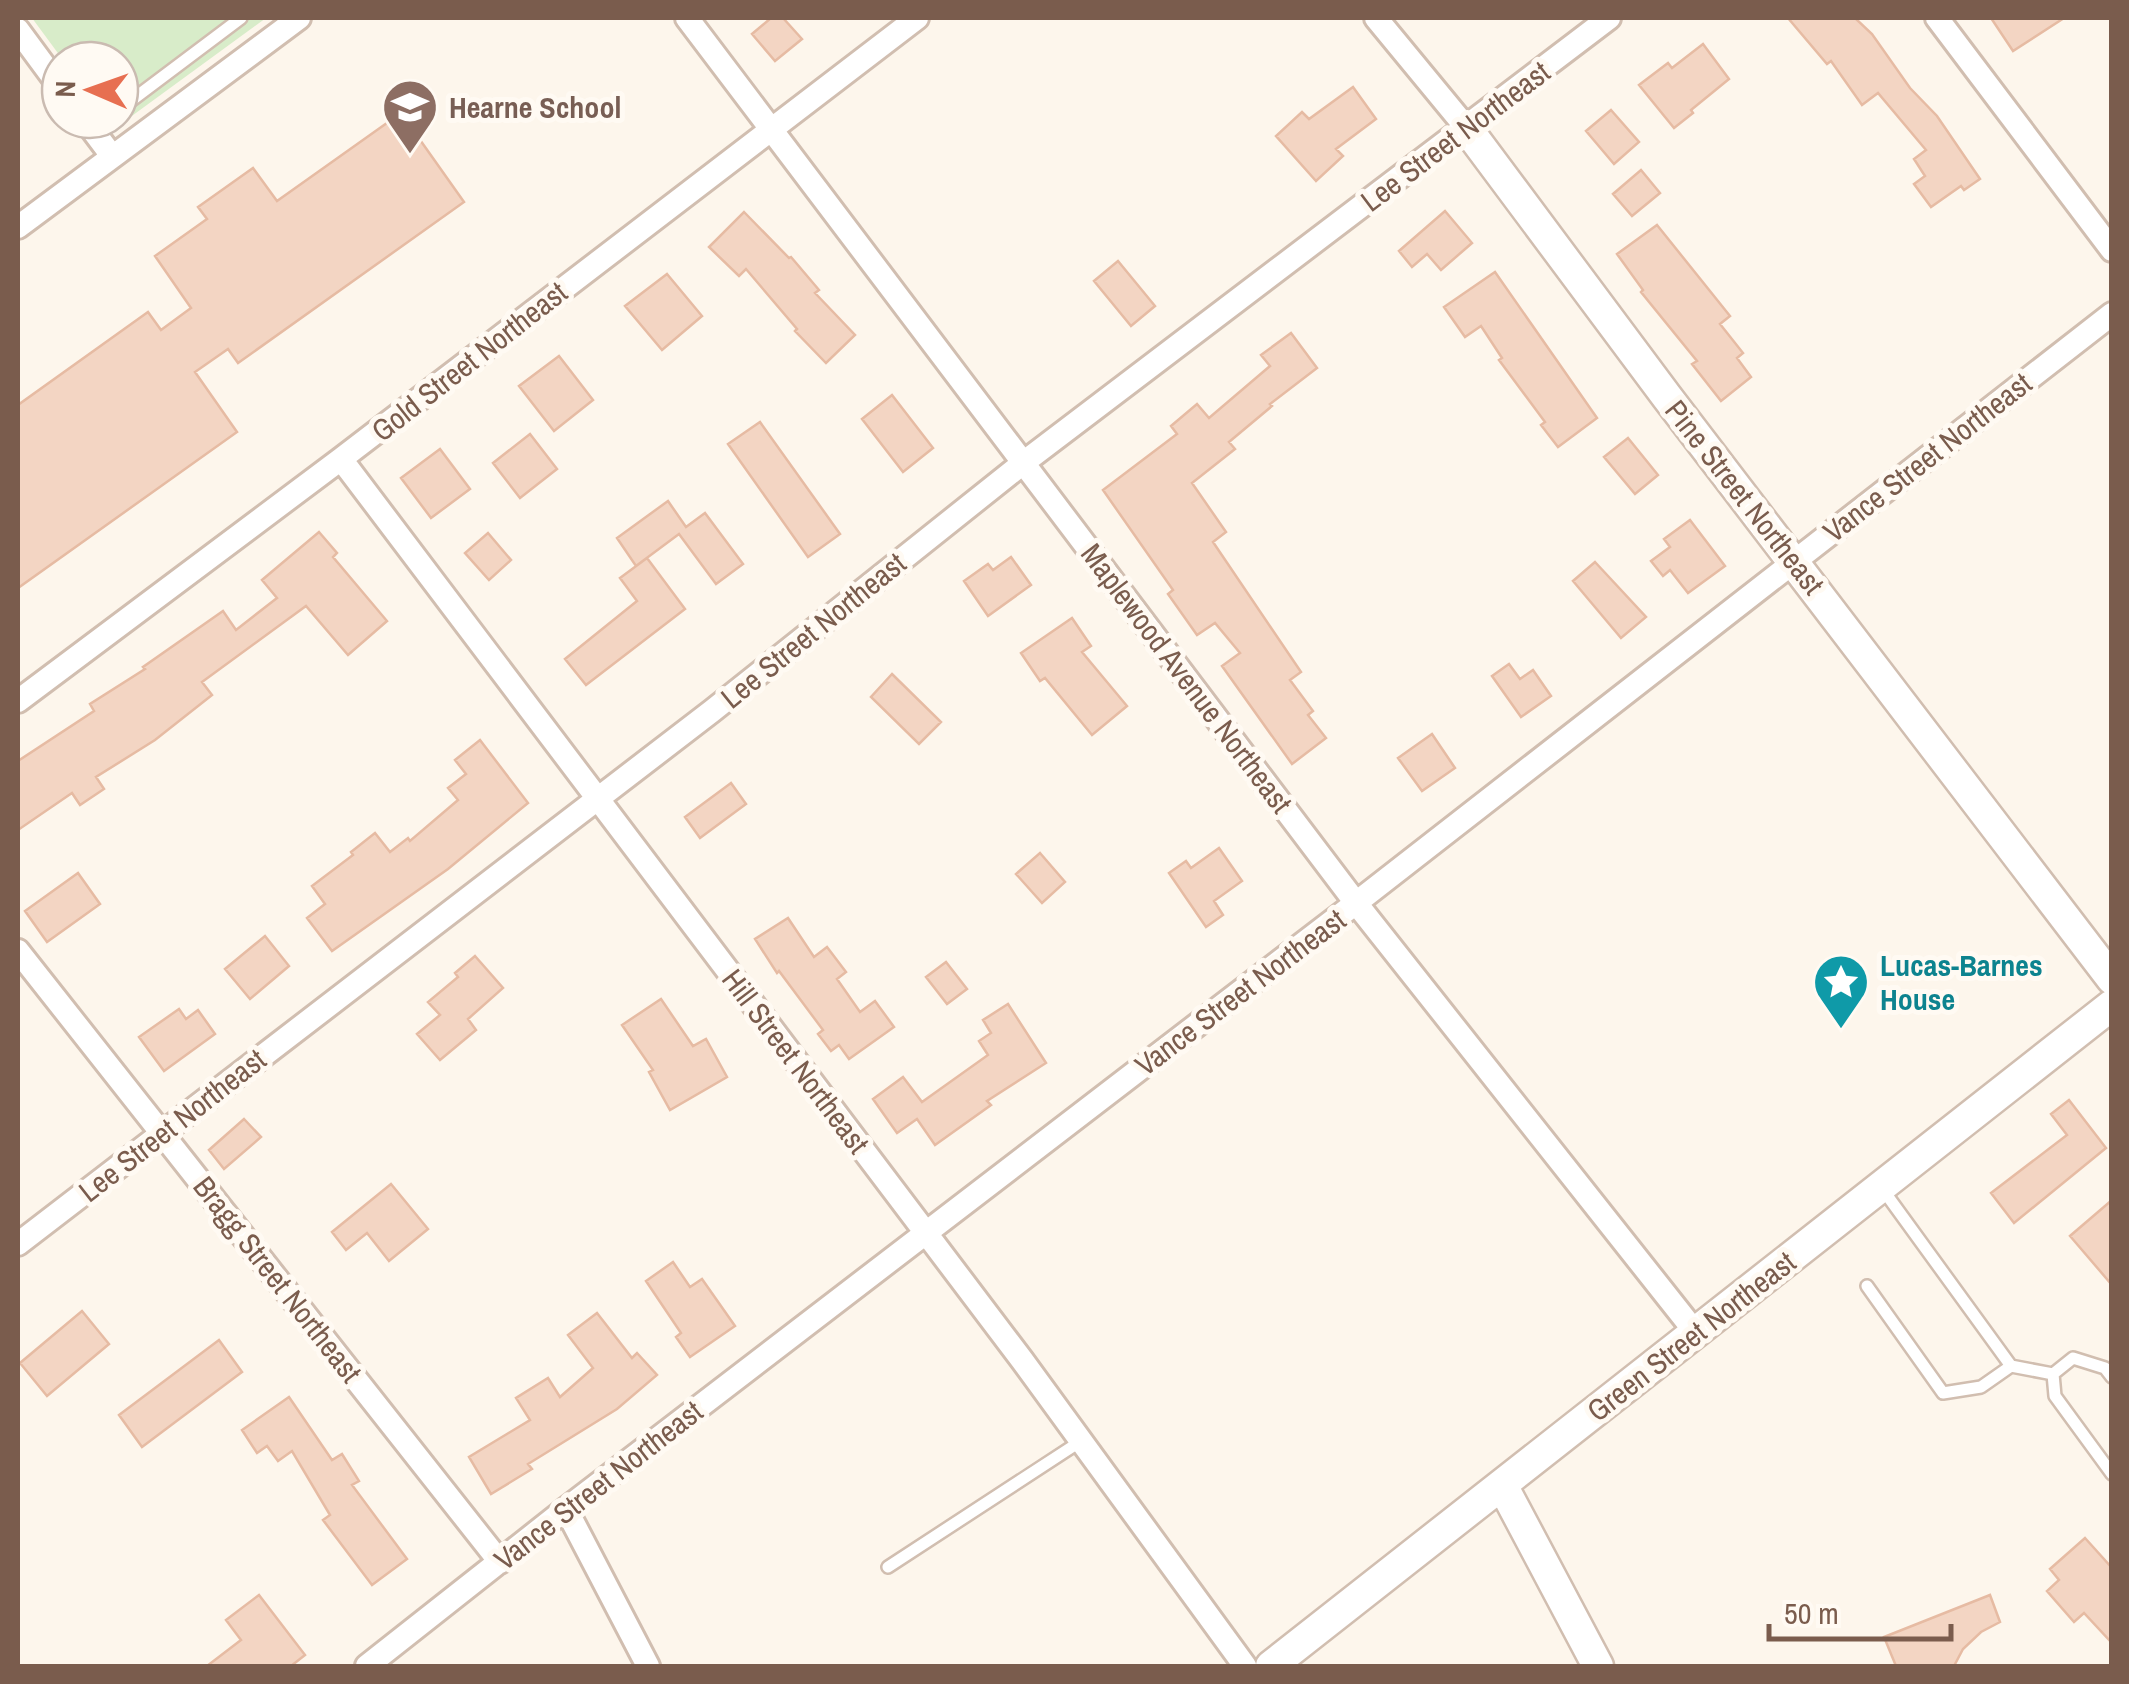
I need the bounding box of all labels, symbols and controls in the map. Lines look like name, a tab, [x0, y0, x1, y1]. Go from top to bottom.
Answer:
north arrow	[40, 40, 140, 140]
street label: Lee Street Northeast	[1352, 52, 1558, 220]
school or university icon: Hearne School	[380, 77, 440, 156]
text: N	[46, 80, 84, 98]
place label: Hearne School	[449, 87, 621, 127]
street label: Gold Street Northeast	[363, 272, 575, 450]
street label: Vance Street Northeast	[1815, 363, 2039, 551]
street label: Pine Street Northeast	[1656, 391, 1834, 603]
street label: Maplewood Avenue Northeast	[1072, 535, 1302, 821]
street label: Lee Street Northeast	[712, 543, 914, 717]
street label: Vance Street Northeast	[1127, 900, 1354, 1084]
place label: Lucas-Barnes House	[1880, 945, 2043, 1019]
place icon: Lucas-Barnes House	[1811, 952, 1871, 1031]
street label: Hill Street Northeast	[713, 961, 879, 1162]
street label: Lee Street Northeast	[70, 1039, 274, 1211]
street label: Bragg Street Northeast	[185, 1168, 371, 1391]
street label: Green Street Northeast	[1578, 1242, 1804, 1430]
street label: Vance Street Northeast	[486, 1391, 710, 1579]
scale bar	[1769, 1579, 1952, 1641]
text: 50 m	[1784, 1593, 1839, 1633]

